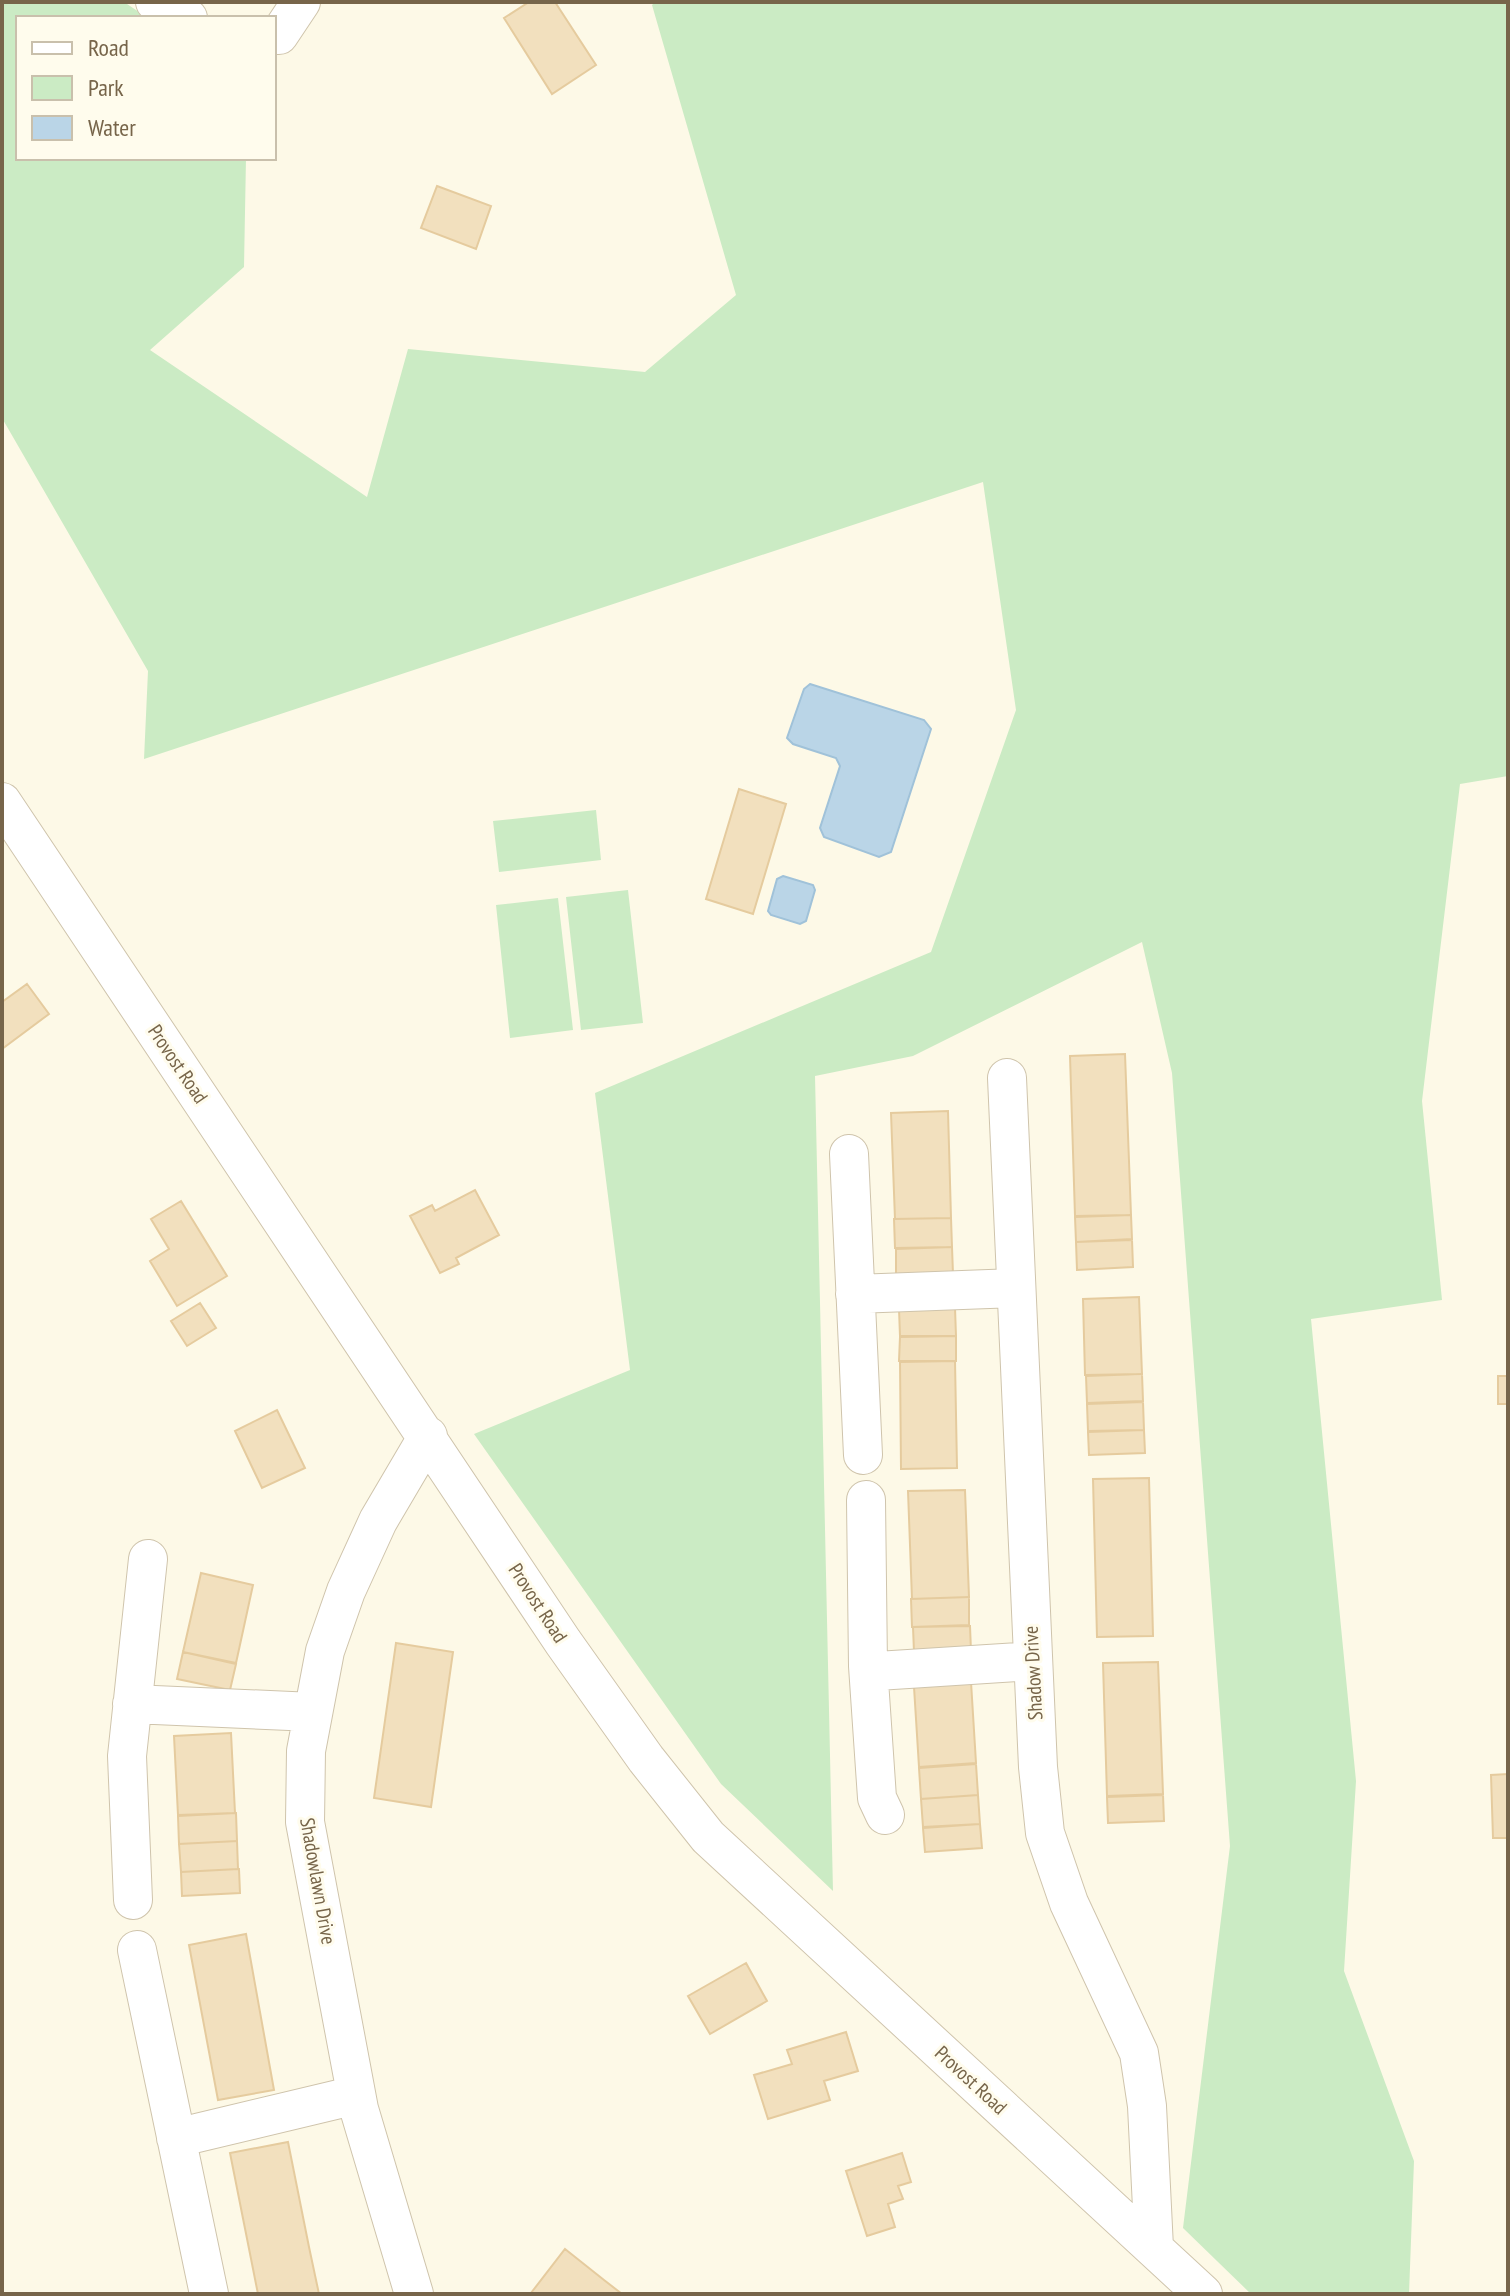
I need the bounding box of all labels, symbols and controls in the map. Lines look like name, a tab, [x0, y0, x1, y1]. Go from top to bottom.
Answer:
legend	[16, 16, 276, 160]
text: Road	[88, 32, 129, 63]
text: Park	[88, 72, 124, 103]
text: Water	[88, 112, 136, 143]
street label: Provost Road	[142, 1020, 214, 1108]
street label: Provost Road	[503, 1558, 573, 1648]
street label: Shadow Drive	[1018, 1625, 1048, 1721]
street label: Shadowlawn Drive	[294, 1816, 342, 1946]
street label: Provost Road	[929, 2040, 1013, 2120]

